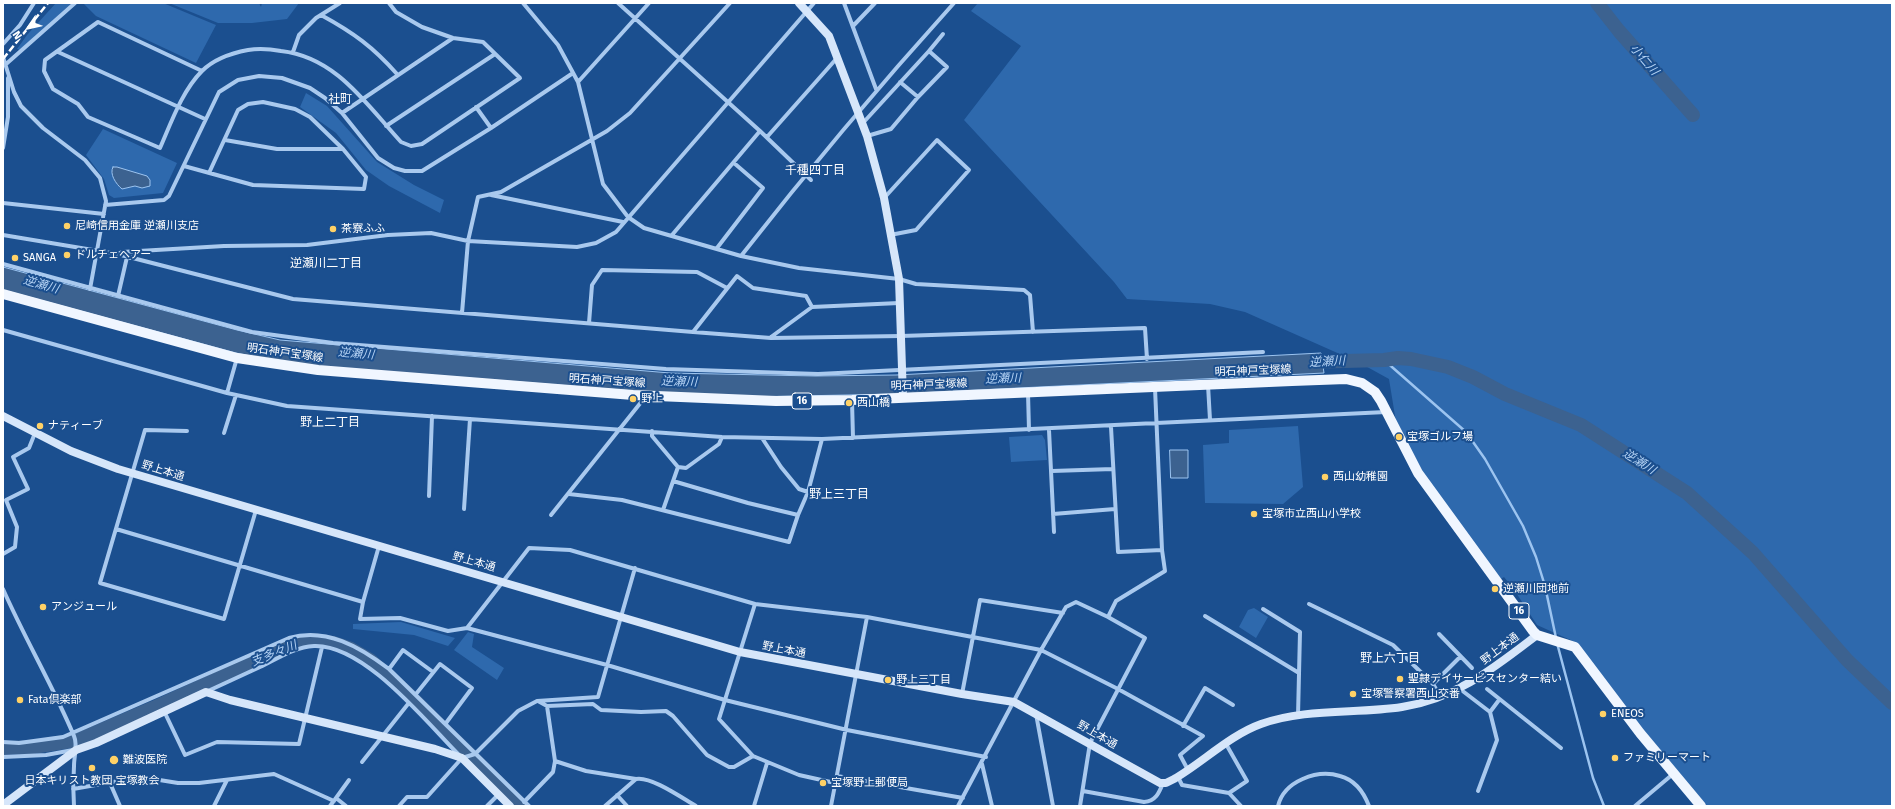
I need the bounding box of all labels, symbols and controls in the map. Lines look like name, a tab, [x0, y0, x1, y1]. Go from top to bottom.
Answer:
north arrow	[8, 8, 48, 48]
text: N	[10, 28, 25, 42]
water label: 小仁川	[1627, 42, 1661, 78]
district label: 社町	[328, 93, 352, 107]
district label: 千種四丁目	[785, 164, 845, 178]
place label: 尼崎信用金庫 逆瀬川支店	[75, 219, 199, 233]
marker: 尼崎信用金庫 逆瀬川支店	[62, 221, 72, 231]
place label: 茶寮ふふ	[341, 222, 385, 236]
marker: 茶寮ふふ	[328, 224, 338, 234]
place label: ドルチェヘアー	[75, 248, 151, 262]
marker: ドルチェヘアー	[62, 250, 72, 260]
place label: SANGA	[23, 251, 56, 265]
marker: SANGA	[10, 253, 20, 263]
district label: 逆瀬川二丁目	[290, 257, 362, 271]
water label: 逆瀬川	[22, 273, 60, 297]
street label: 明石神戸宝塚線	[246, 341, 324, 365]
water label: 逆瀬川	[337, 345, 375, 363]
water label: 逆瀬川	[1309, 354, 1345, 370]
street label: 明石神戸宝塚線	[1214, 363, 1292, 379]
water label: 逆瀬川	[985, 371, 1021, 387]
street label: 明石神戸宝塚線	[568, 372, 646, 390]
water label: 逆瀬川	[661, 374, 697, 390]
street label: 明石神戸宝塚線	[890, 377, 968, 393]
place label: 野上	[641, 392, 663, 406]
road number: 16	[792, 393, 812, 409]
marker: 野上	[628, 394, 638, 404]
place label: 西山橋	[857, 396, 890, 410]
marker: 西山橋	[844, 398, 854, 408]
district label: 野上二丁目	[300, 416, 360, 430]
place label: ナティーブ	[48, 419, 103, 433]
marker: ナティーブ	[35, 421, 45, 431]
place label: 宝塚ゴルフ場	[1407, 430, 1473, 444]
marker: 宝塚ゴルフ場	[1394, 432, 1404, 442]
water label: 逆瀬川	[1620, 446, 1658, 478]
street label: 野上本通	[140, 458, 186, 484]
place label: 西山幼稚園	[1333, 470, 1388, 484]
marker: 西山幼稚園	[1320, 472, 1330, 482]
district label: 野上三丁目	[809, 488, 869, 502]
place label: 宝塚市立西山小学校	[1262, 507, 1361, 521]
marker: 宝塚市立西山小学校	[1249, 509, 1259, 519]
street label: 野上本通	[451, 550, 497, 574]
place label: 逆瀬川団地前	[1503, 582, 1569, 596]
marker: 逆瀬川団地前	[1490, 584, 1500, 594]
place label: アンジュール	[51, 600, 117, 614]
marker: アンジュール	[38, 602, 48, 612]
road number: 16	[1509, 603, 1529, 619]
street label: 野上本通	[1478, 630, 1522, 668]
water label: 支多々川	[249, 638, 299, 670]
street label: 野上本通	[761, 639, 807, 661]
district label: 野上六丁目	[1360, 652, 1420, 666]
place label: 聖隷デイサービスセンター結い	[1408, 672, 1562, 686]
place label: 野上三丁目	[896, 673, 951, 687]
marker: 聖隷デイサービスセンター結い	[1395, 674, 1405, 684]
marker: 野上三丁目	[883, 675, 893, 685]
place label: 宝塚警察署西山交番	[1361, 687, 1460, 701]
marker: 宝塚警察署西山交番	[1348, 689, 1358, 699]
place label: Fata倶楽部	[28, 693, 82, 707]
marker: Fata倶楽部	[15, 695, 25, 705]
place label: ENEOS	[1611, 707, 1644, 721]
marker: ENEOS	[1598, 709, 1608, 719]
street label: 野上本通	[1075, 718, 1119, 752]
place label: ファミリーマート	[1623, 751, 1711, 765]
place label: 難波医院	[123, 753, 167, 767]
marker: ファミリーマート	[1610, 753, 1620, 763]
marker: 難波医院	[108, 754, 120, 766]
marker: 日本キリスト教団 宝塚教会	[87, 763, 97, 773]
place label: 日本キリスト教団 宝塚教会	[25, 774, 159, 788]
place label: 宝塚野上郵便局	[831, 776, 908, 790]
marker: 宝塚野上郵便局	[818, 778, 828, 788]

